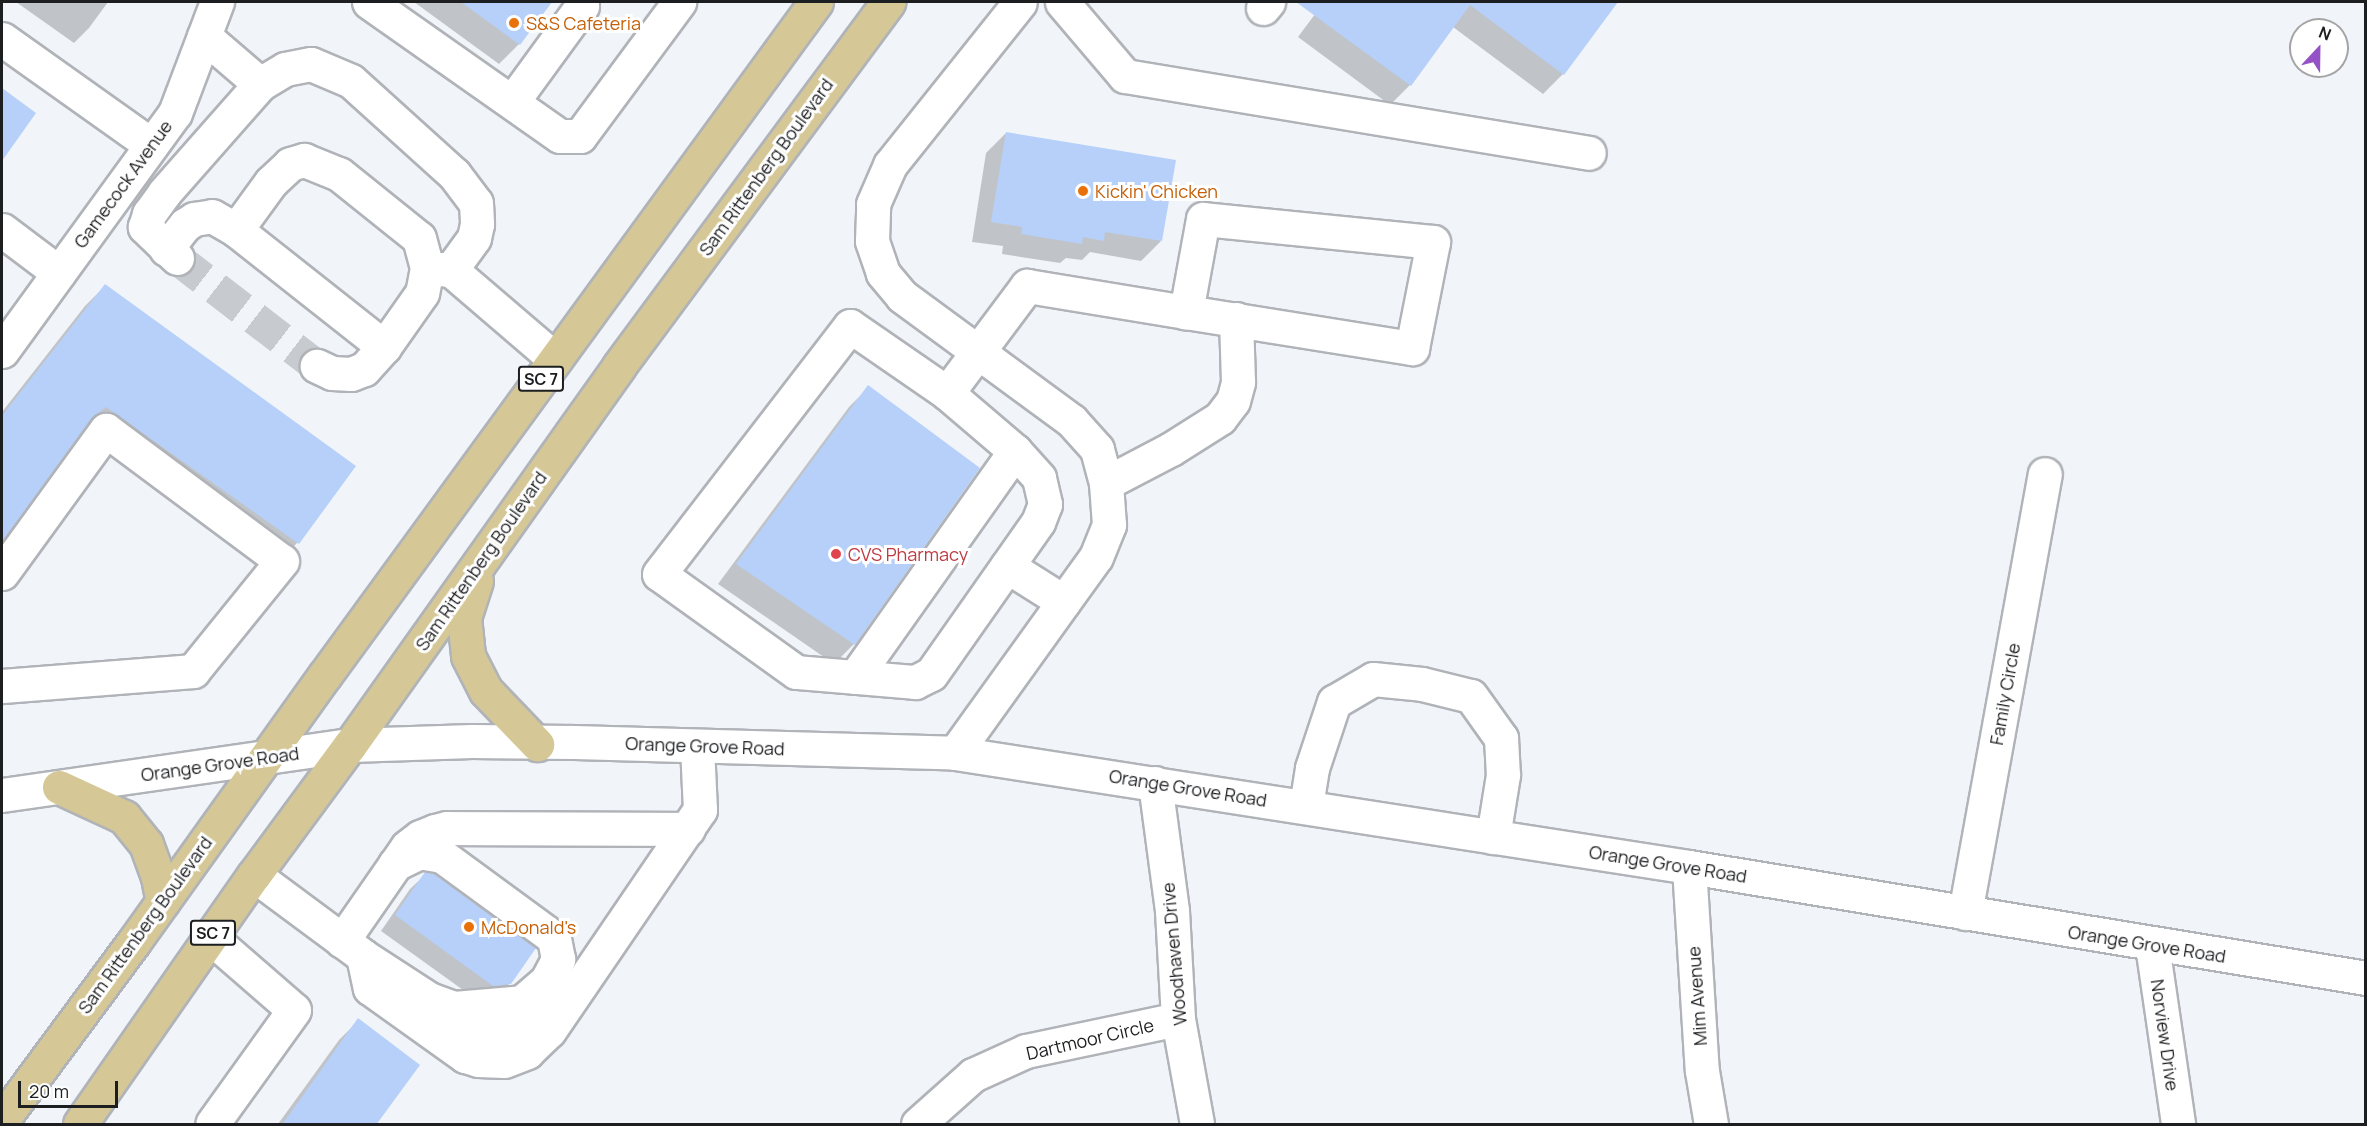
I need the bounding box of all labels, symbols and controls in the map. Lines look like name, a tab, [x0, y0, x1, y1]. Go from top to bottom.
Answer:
place label: S&S Cafeteria	[526, 12, 641, 34]
marker: S&S Cafeteria	[507, 16, 521, 30]
north arrow	[2289, 18, 2349, 78]
text: N	[2316, 21, 2334, 46]
street label: Sam Rittenberg Boulevard	[694, 74, 838, 260]
street label: Gamecock Avenue	[69, 116, 177, 252]
place label: Kickin' Chicken	[1095, 180, 1218, 202]
marker: Kickin' Chicken	[1076, 184, 1090, 198]
road number: SC 7	[517, 366, 565, 392]
street label: Sam Rittenberg Boulevard	[411, 467, 551, 655]
place label: CVS Pharmacy	[848, 543, 968, 565]
marker: CVS Pharmacy	[829, 547, 843, 561]
street label: Family Circle	[1985, 641, 2025, 747]
street label: Orange Grove Road	[625, 732, 785, 760]
street label: Orange Grove Road	[140, 742, 300, 786]
street label: Orange Grove Road	[1108, 765, 1268, 811]
street label: Sam Rittenberg Boulevard	[73, 832, 217, 1018]
street label: Orange Grove Road	[1588, 841, 1748, 887]
street label: Woodhaven Drive	[1157, 882, 1191, 1026]
place label: McDonald's	[481, 916, 576, 938]
road number: SC 7	[189, 920, 237, 946]
marker: McDonald's	[462, 920, 476, 934]
street label: Orange Grove Road	[2067, 921, 2227, 967]
street label: Mim Avenue	[1683, 945, 1711, 1047]
street label: Norview Drive	[2146, 978, 2184, 1092]
street label: Dartmoor Circle	[1024, 1014, 1156, 1064]
scale bar	[21, 1069, 122, 1107]
text: 20 m	[29, 1079, 69, 1103]

